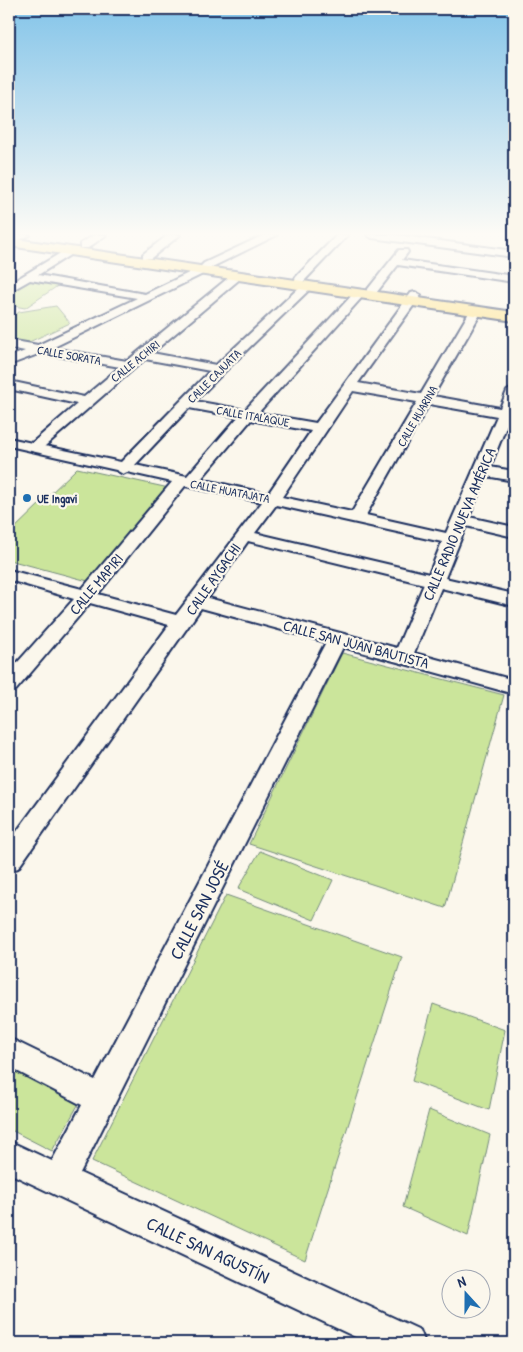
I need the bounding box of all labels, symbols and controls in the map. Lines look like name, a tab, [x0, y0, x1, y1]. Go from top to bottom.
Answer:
street label: CALLE ACHIRI	[107, 336, 163, 386]
street label: CALLE SORATA	[36, 341, 102, 369]
street label: CALLE CAJUATA	[183, 345, 245, 407]
street label: CALLE HUARINA	[393, 382, 441, 450]
street label: CALLE ITALAQUE	[215, 401, 291, 431]
street label: CALLE RADIO NUEVA AMÉRICA	[417, 444, 501, 604]
street label: CALLE HUATAJATA	[189, 475, 271, 507]
place label: UE Ingavi	[37, 490, 78, 508]
marker: UE Ingavi	[21, 492, 33, 504]
street label: CALLE AYGACHI	[180, 539, 246, 619]
street label: CALLE MAPIRI	[64, 549, 128, 619]
street label: CALLE SAN JUAN BAUTISTA	[281, 614, 432, 674]
street label: CALLE SAN JOSÉ	[163, 856, 235, 964]
street label: CALLE SAN AGUSTÍN	[143, 1211, 273, 1289]
north arrow	[440, 1270, 490, 1320]
text: N	[454, 1271, 469, 1292]

